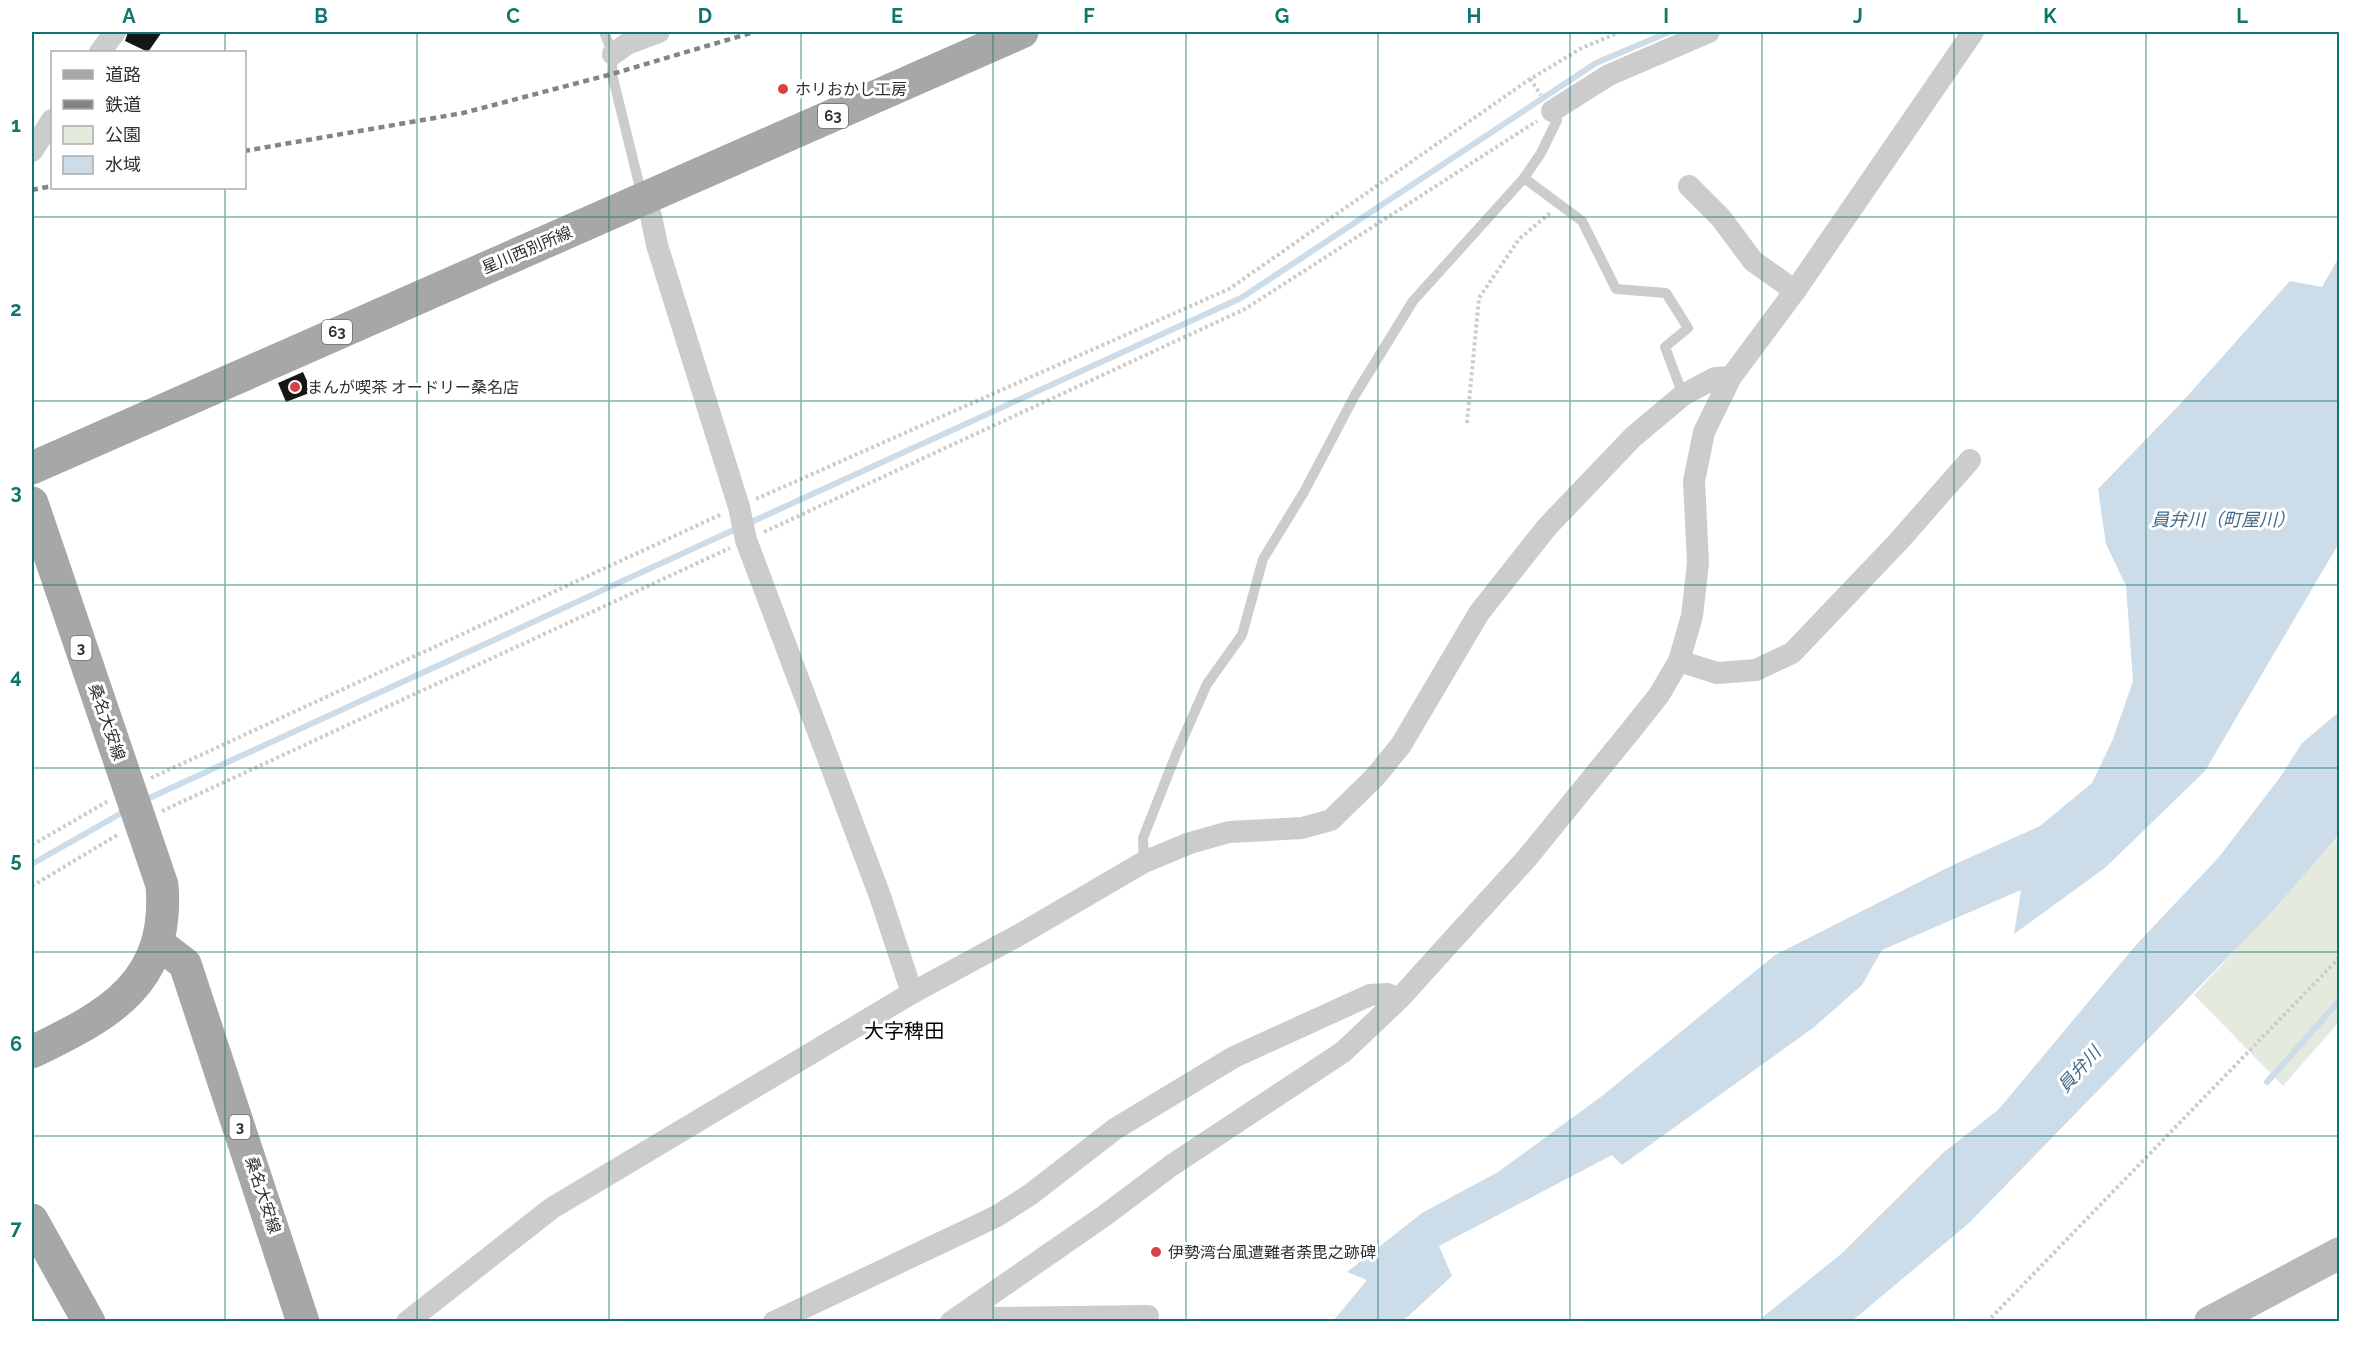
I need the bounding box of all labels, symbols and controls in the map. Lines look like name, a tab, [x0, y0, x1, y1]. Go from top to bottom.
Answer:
text: A	[122, 4, 136, 28]
text: B	[314, 4, 328, 28]
text: C	[506, 4, 520, 28]
text: D	[698, 4, 712, 28]
text: E	[891, 4, 903, 28]
text: F	[1083, 4, 1095, 28]
text: G	[1275, 4, 1289, 28]
text: H	[1467, 4, 1481, 28]
text: I	[1663, 4, 1669, 28]
text: J	[1853, 4, 1863, 28]
text: K	[2043, 4, 2057, 28]
text: L	[2236, 4, 2248, 28]
legend	[51, 51, 246, 189]
text: 道路	[105, 64, 141, 85]
place label: ホリおかし工房	[795, 80, 907, 99]
marker: ホリおかし工房	[776, 82, 790, 96]
text: 鉄道	[105, 94, 141, 115]
road number: 63	[818, 104, 848, 128]
text: 1	[11, 113, 21, 137]
text: 公園	[105, 124, 141, 145]
text: 水域	[105, 154, 141, 175]
street label: 星川西別所線	[479, 222, 575, 278]
text: 2	[10, 297, 22, 321]
road number: 63	[322, 320, 352, 344]
place label: まんが喫茶 オードリー桑名店	[307, 378, 519, 397]
marker: まんが喫茶 オードリー桑名店	[288, 380, 302, 394]
text: 3	[10, 480, 22, 504]
water label: 員弁川（町屋川）	[2151, 509, 2295, 530]
road number: 3	[70, 636, 92, 660]
text: 4	[10, 664, 22, 688]
street label: 桑名大安線	[85, 681, 129, 763]
text: 5	[10, 848, 22, 872]
district label: 大字稗田	[864, 1019, 944, 1043]
text: 6	[10, 1032, 22, 1056]
water label: 員弁川	[2053, 1040, 2106, 1096]
road number: 3	[230, 1115, 250, 1139]
street label: 桑名大安線	[242, 1154, 284, 1236]
text: 7	[10, 1216, 22, 1240]
place label: 伊勢湾台風遭難者荼毘之跡碑	[1168, 1243, 1376, 1262]
marker: 伊勢湾台風遭難者荼毘之跡碑	[1149, 1245, 1163, 1259]

